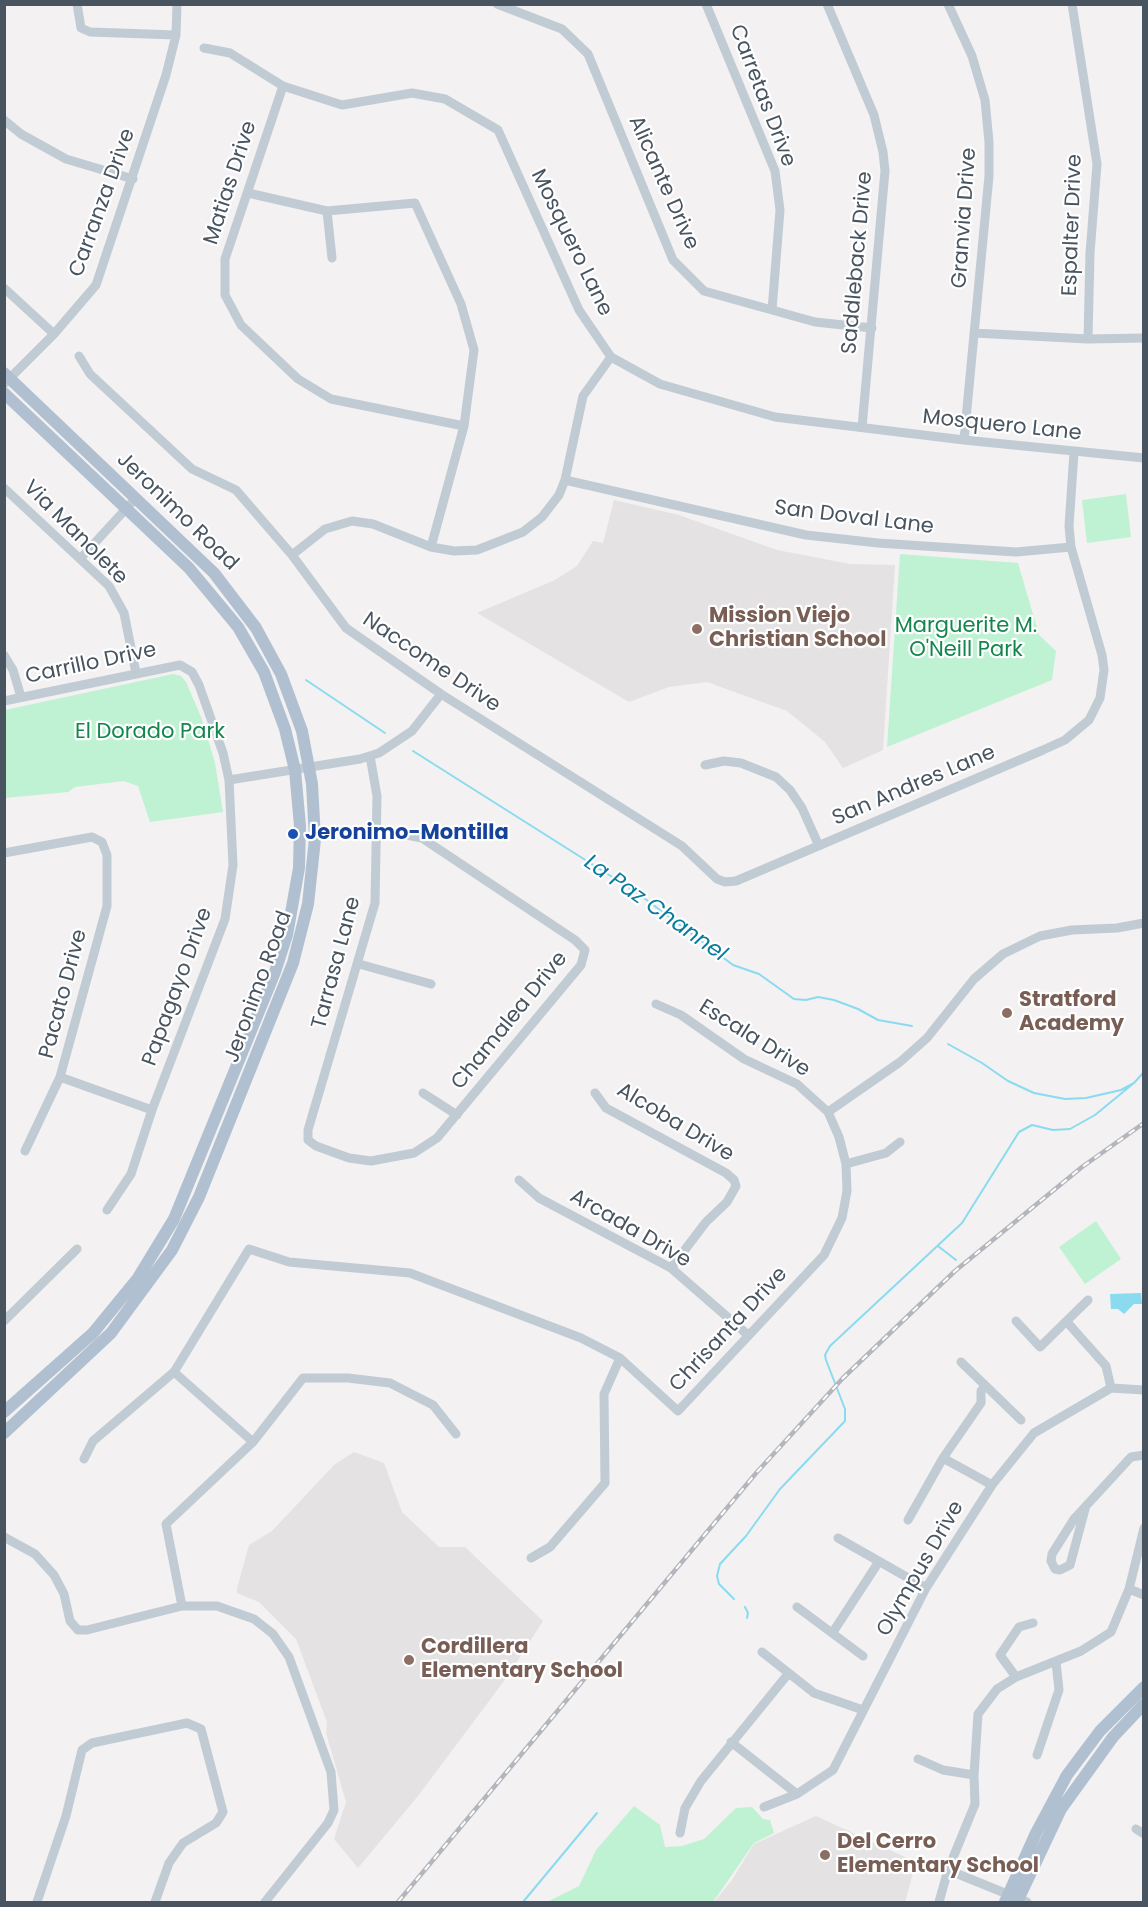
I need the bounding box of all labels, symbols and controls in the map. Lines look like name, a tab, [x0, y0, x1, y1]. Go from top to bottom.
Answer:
street label: Carretas Drive	[723, 21, 801, 171]
street label: Alicante Drive	[622, 112, 704, 254]
street label: Matias Drive	[199, 118, 263, 248]
street label: Carranza Drive	[65, 126, 141, 280]
street label: Granvia Drive	[948, 147, 982, 289]
street label: Espalter Drive	[1058, 154, 1088, 296]
street label: Mosquero Lane	[525, 166, 617, 320]
street label: Saddleback Drive	[837, 171, 879, 355]
street label: Mosquero Lane	[921, 405, 1083, 447]
street label: Jeronimo Road	[111, 448, 243, 576]
street label: Via Manolete	[18, 476, 132, 590]
street label: San Doval Lane	[773, 496, 935, 540]
place label: Mission Viejo Christian School	[709, 604, 886, 654]
street label: Naccome Drive	[357, 608, 505, 718]
park label: Marguerite M. O'Neill Park	[895, 614, 1037, 664]
marker: Mission Viejo Christian School	[690, 622, 704, 636]
street label: Carrillo Drive	[23, 638, 159, 690]
park label: El Dorado Park	[75, 720, 225, 746]
street label: San Andres Lane	[829, 740, 999, 832]
place label: Jeronimo-Montilla	[305, 821, 509, 847]
marker: Jeronimo-Montilla	[286, 827, 300, 841]
water label: La Paz Channel	[579, 850, 731, 968]
street label: Tarrasa Lane	[307, 894, 367, 1032]
street label: Papagayo Drive	[138, 904, 218, 1070]
street label: Jeronimo Road	[220, 908, 298, 1066]
street label: Pacato Drive	[35, 927, 93, 1061]
street label: Chamalea Drive	[447, 947, 573, 1095]
place label: Stratford Academy	[1019, 988, 1124, 1038]
street label: Escala Drive	[694, 995, 814, 1083]
marker: Stratford Academy	[1000, 1006, 1014, 1020]
street label: Alcoba Drive	[612, 1078, 738, 1168]
street label: Arcada Drive	[565, 1184, 695, 1274]
street label: Chrisanta Drive	[665, 1262, 793, 1398]
street label: Olympus Drive	[872, 1497, 970, 1641]
place label: Cordillera Elementary School	[421, 1635, 623, 1685]
marker: Cordillera Elementary School	[402, 1653, 416, 1667]
place label: Del Cerro Elementary School	[837, 1830, 1039, 1880]
marker: Del Cerro Elementary School	[818, 1848, 832, 1862]

